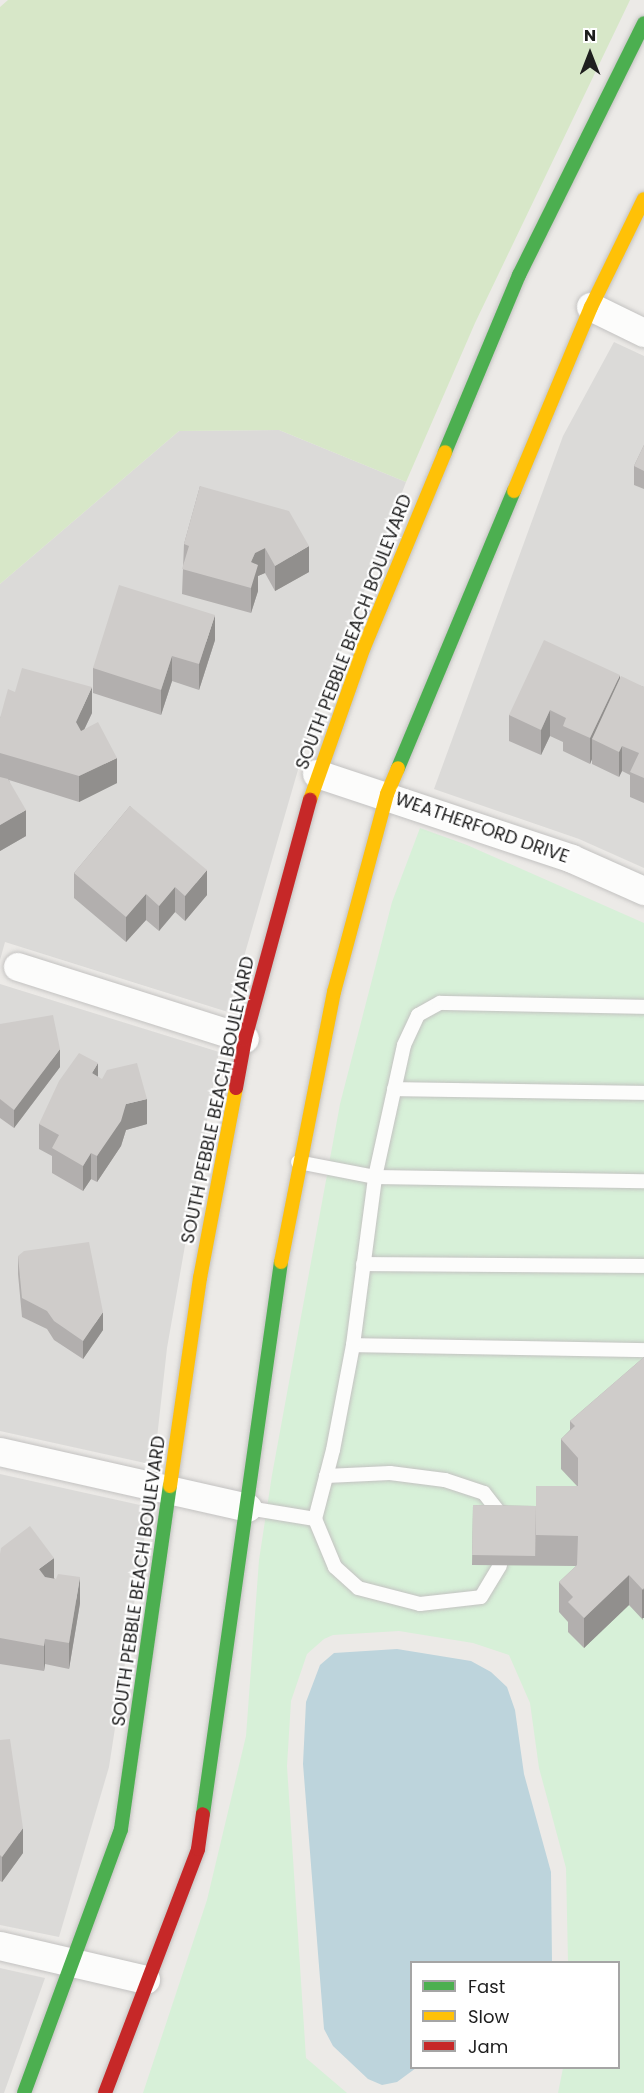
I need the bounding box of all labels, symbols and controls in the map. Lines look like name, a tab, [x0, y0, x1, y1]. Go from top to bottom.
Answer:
north arrow	[560, 24, 620, 84]
text: N	[584, 24, 596, 47]
street label: SOUTH PEBBLE BEACH BOULEVARD	[291, 491, 417, 773]
street label: WEATHERFORD DRIVE	[392, 788, 572, 868]
street label: SOUTH PEBBLE BEACH BOULEVARD	[177, 954, 259, 1246]
street label: SOUTH PEBBLE BEACH BOULEVARD	[108, 1434, 170, 1728]
legend	[410, 1961, 620, 2069]
text: Fast	[468, 1974, 505, 1999]
text: Slow	[468, 2004, 509, 2029]
text: Jam	[468, 2034, 508, 2059]

